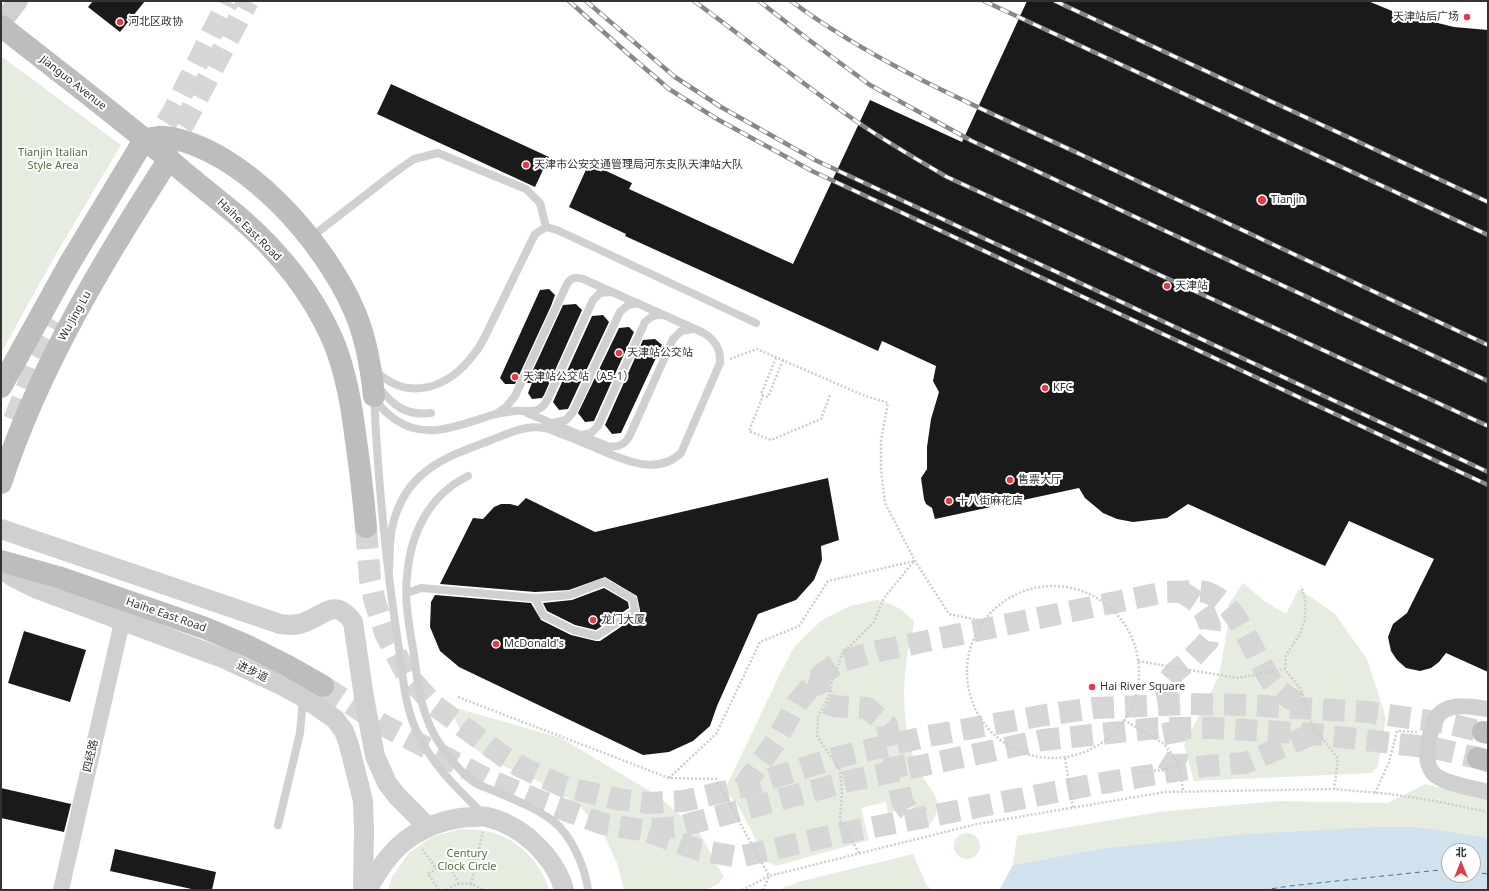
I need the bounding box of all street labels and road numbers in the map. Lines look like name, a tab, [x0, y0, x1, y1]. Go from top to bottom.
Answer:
street label: Jianguo Avenue	[37, 53, 109, 113]
street label: Haihe East Road	[214, 196, 284, 264]
street label: Wu Jing Lu	[56, 289, 94, 343]
street label: Haihe East Road	[124, 595, 208, 635]
street label: 进步道	[234, 659, 270, 685]
street label: 四经路	[81, 738, 101, 774]

